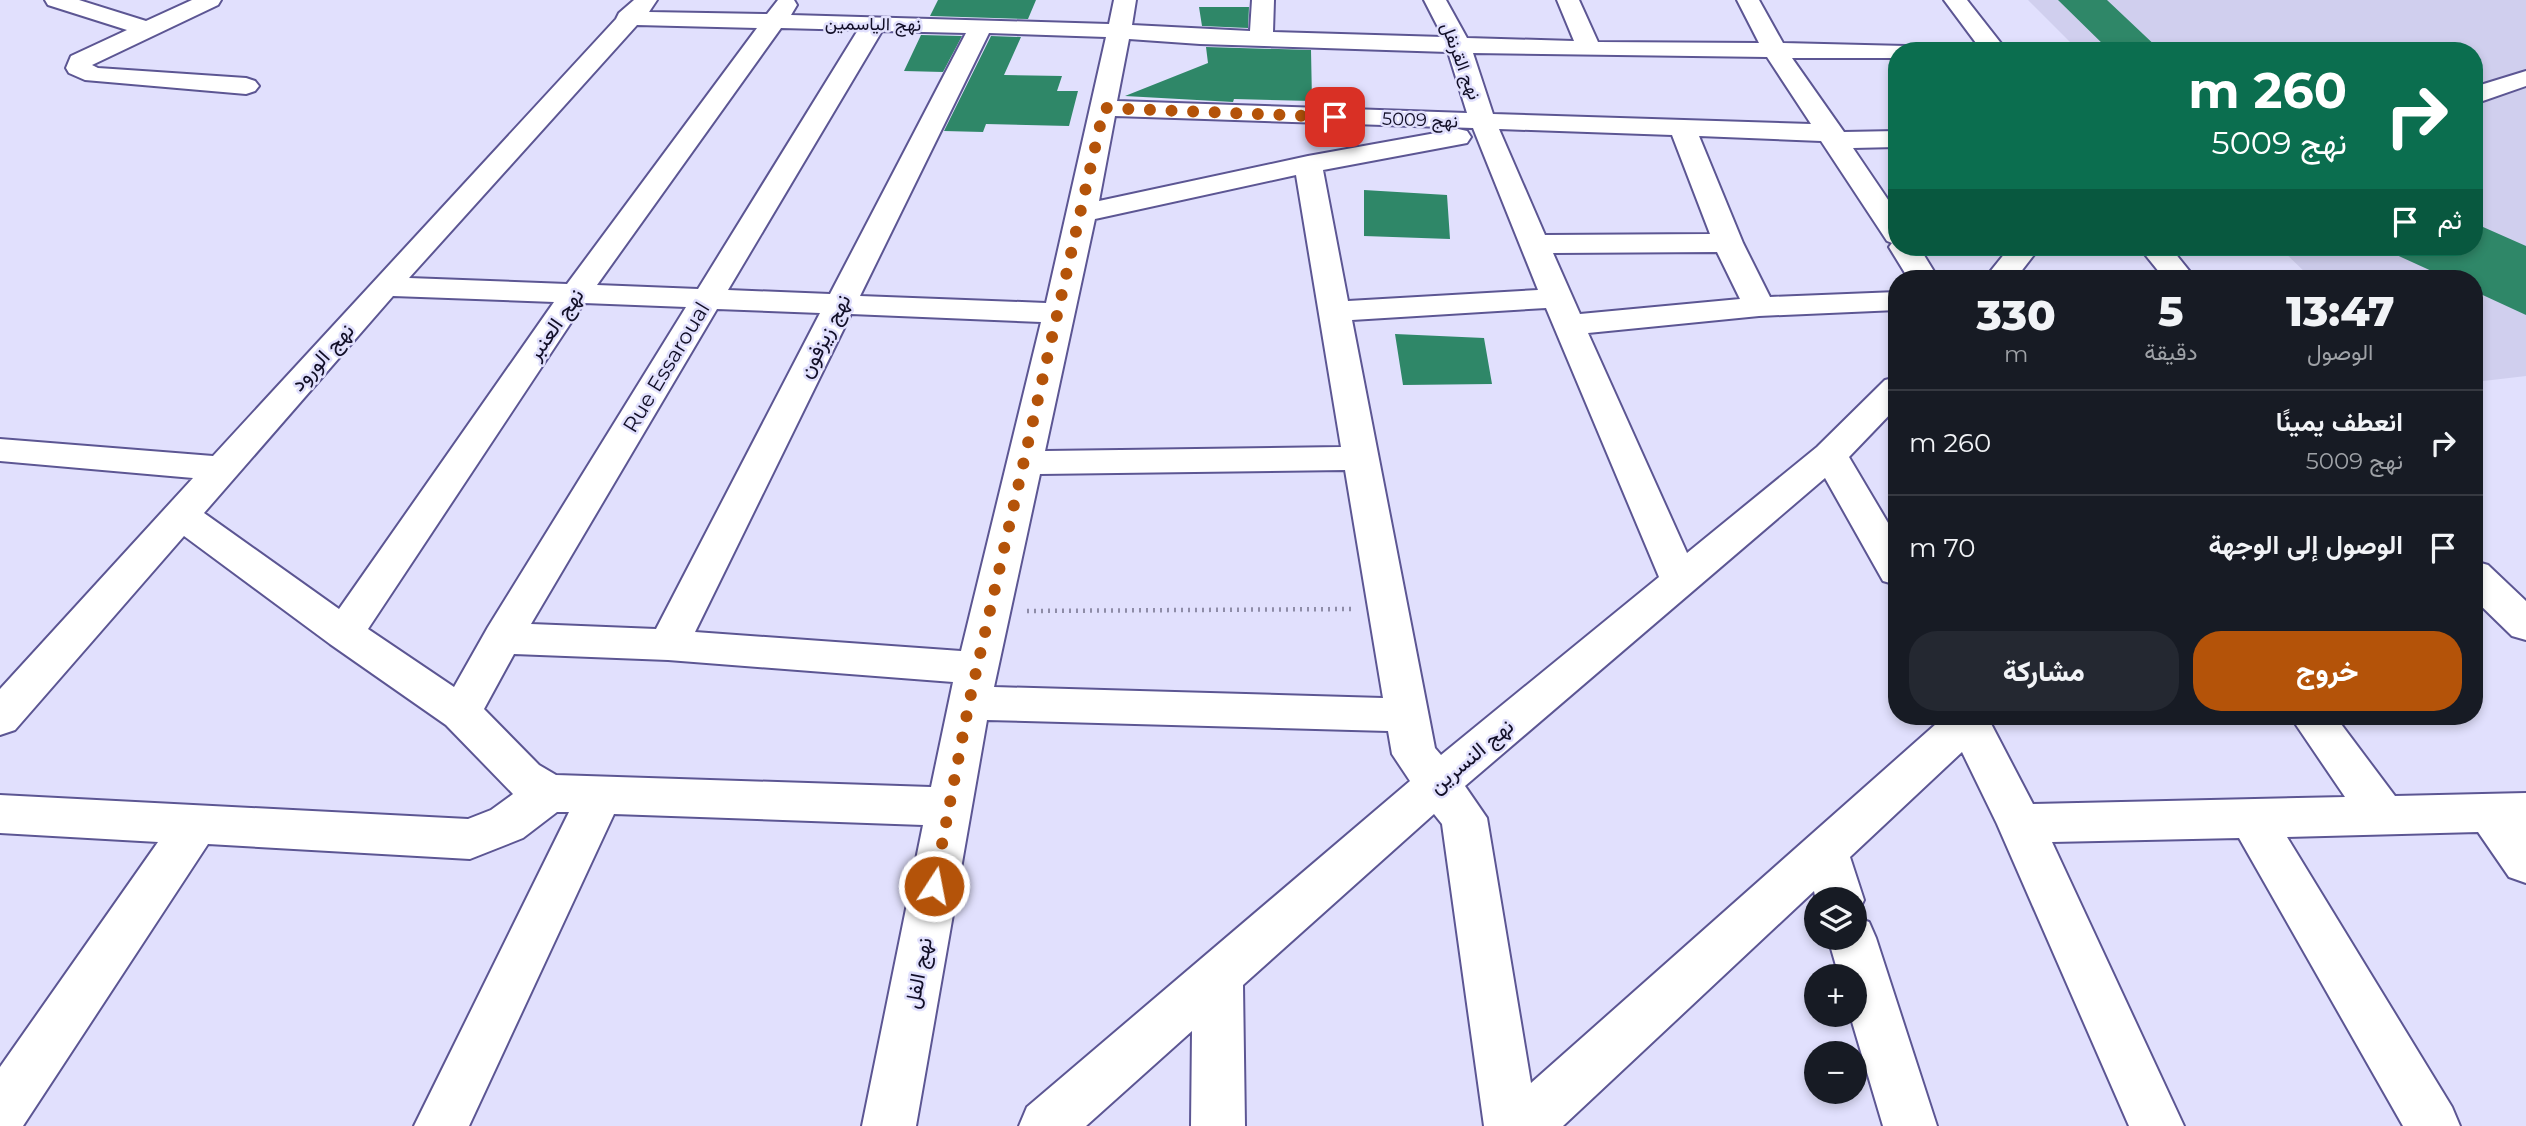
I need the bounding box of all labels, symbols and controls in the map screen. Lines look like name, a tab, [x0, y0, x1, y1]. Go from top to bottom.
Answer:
street label: نهج الياسمين	[825, 12, 921, 37]
street label: نهج القرنفل	[1435, 19, 1486, 103]
text: 260 m	[2188, 61, 2347, 120]
icon: right	[2371, 70, 2462, 161]
pin	[1305, 87, 1365, 147]
icon: arrive	[1316, 98, 1354, 136]
street label: نهج 5009	[1382, 108, 1458, 133]
text: نهج 5009	[2212, 123, 2347, 162]
icon: arrive	[2386, 203, 2424, 241]
text: ثم	[2438, 204, 2462, 236]
street label: نهج العنبر	[521, 283, 590, 367]
text: 5	[2158, 285, 2184, 337]
text: 13:47	[2286, 285, 2395, 337]
text: 330	[1977, 289, 2056, 341]
street label: نهج زيزفون	[792, 290, 858, 383]
street label: Rue Essaroual	[617, 297, 715, 437]
street label: نهج الورود	[285, 318, 361, 398]
text: دقيقة	[2144, 338, 2197, 366]
text: الوصول	[2307, 338, 2373, 366]
text: m	[2004, 340, 2028, 368]
text: انعطف يمينًا	[2276, 406, 2403, 438]
icon: right	[2424, 424, 2462, 462]
text: 260 m	[1909, 427, 1991, 459]
text: نهج 5009	[2306, 447, 2403, 475]
text: الوصول إلى الوجهة	[2209, 529, 2403, 561]
icon: arrive	[2424, 529, 2462, 567]
text: 70 m	[1909, 532, 1975, 564]
button: مشاركة	[1909, 631, 2179, 711]
button: خروج	[2193, 631, 2462, 711]
street label: نهج النسرين	[1424, 713, 1520, 800]
position arrow	[897, 849, 971, 923]
map controls	[1804, 887, 1867, 1104]
button: layers	[1804, 887, 1867, 950]
street label: نهج الفل	[899, 935, 939, 1011]
button: +	[1804, 964, 1867, 1027]
button: −	[1804, 1041, 1867, 1104]

